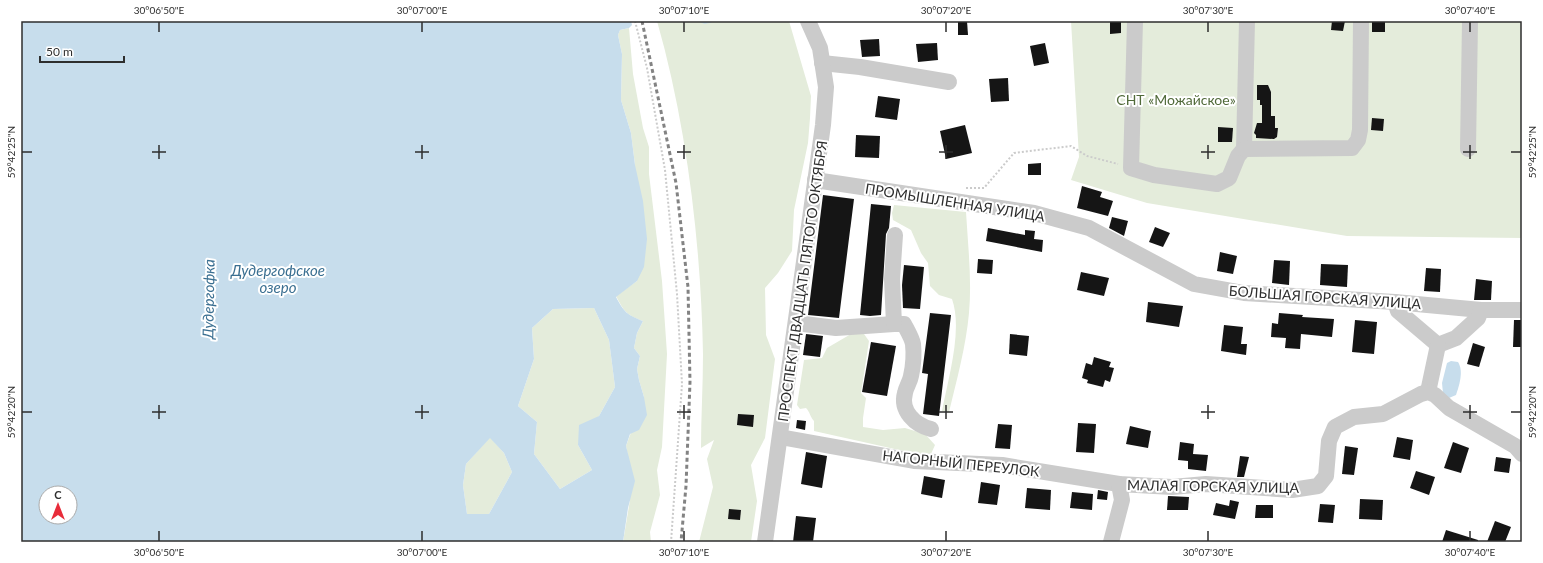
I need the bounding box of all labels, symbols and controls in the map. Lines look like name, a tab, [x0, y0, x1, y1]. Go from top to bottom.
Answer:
text: 30°06'50"E	[134, 4, 184, 16]
text: 30°07'00"E	[397, 4, 447, 16]
text: 30°07'10"E	[659, 4, 709, 16]
text: 30°07'20"E	[921, 4, 971, 16]
text: 30°07'30"E	[1183, 4, 1233, 16]
text: 30°07'40"E	[1445, 4, 1495, 16]
scale bar	[40, 38, 124, 64]
text: 50 m	[46, 44, 73, 59]
park label: СНТ «Можайское»	[1116, 91, 1236, 108]
text: 59°42'25"N	[5, 126, 17, 178]
text: 59°42'25"N	[1526, 126, 1538, 178]
street label: ПРОСПЕКТ ДВАДЦАТЬ ПЯТОГО ОКТЯБРЯ	[774, 139, 830, 423]
street label: ПРОМЫШЛЕННАЯ УЛИЦА	[864, 179, 1047, 225]
water label: Дудергофка	[198, 259, 218, 340]
water label: Дудергофское озеро	[230, 261, 325, 296]
street label: БОЛЬШАЯ ГОРСКАЯ УЛИЦА	[1228, 282, 1422, 312]
text: 59°42'20"N	[5, 386, 17, 438]
text: 59°42'20"N	[1526, 386, 1538, 438]
street label: НАГОРНЫЙ ПЕРЕУЛОК	[882, 446, 1041, 480]
street label: МАЛАЯ ГОРСКАЯ УЛИЦА	[1127, 476, 1300, 496]
north arrow	[38, 485, 78, 525]
text: С	[54, 488, 62, 501]
text: 30°06'50"E	[134, 546, 184, 558]
text: 30°07'00"E	[397, 546, 447, 558]
text: 30°07'10"E	[659, 546, 709, 558]
text: 30°07'20"E	[921, 546, 971, 558]
text: 30°07'30"E	[1183, 546, 1233, 558]
text: 30°07'40"E	[1445, 546, 1495, 558]

